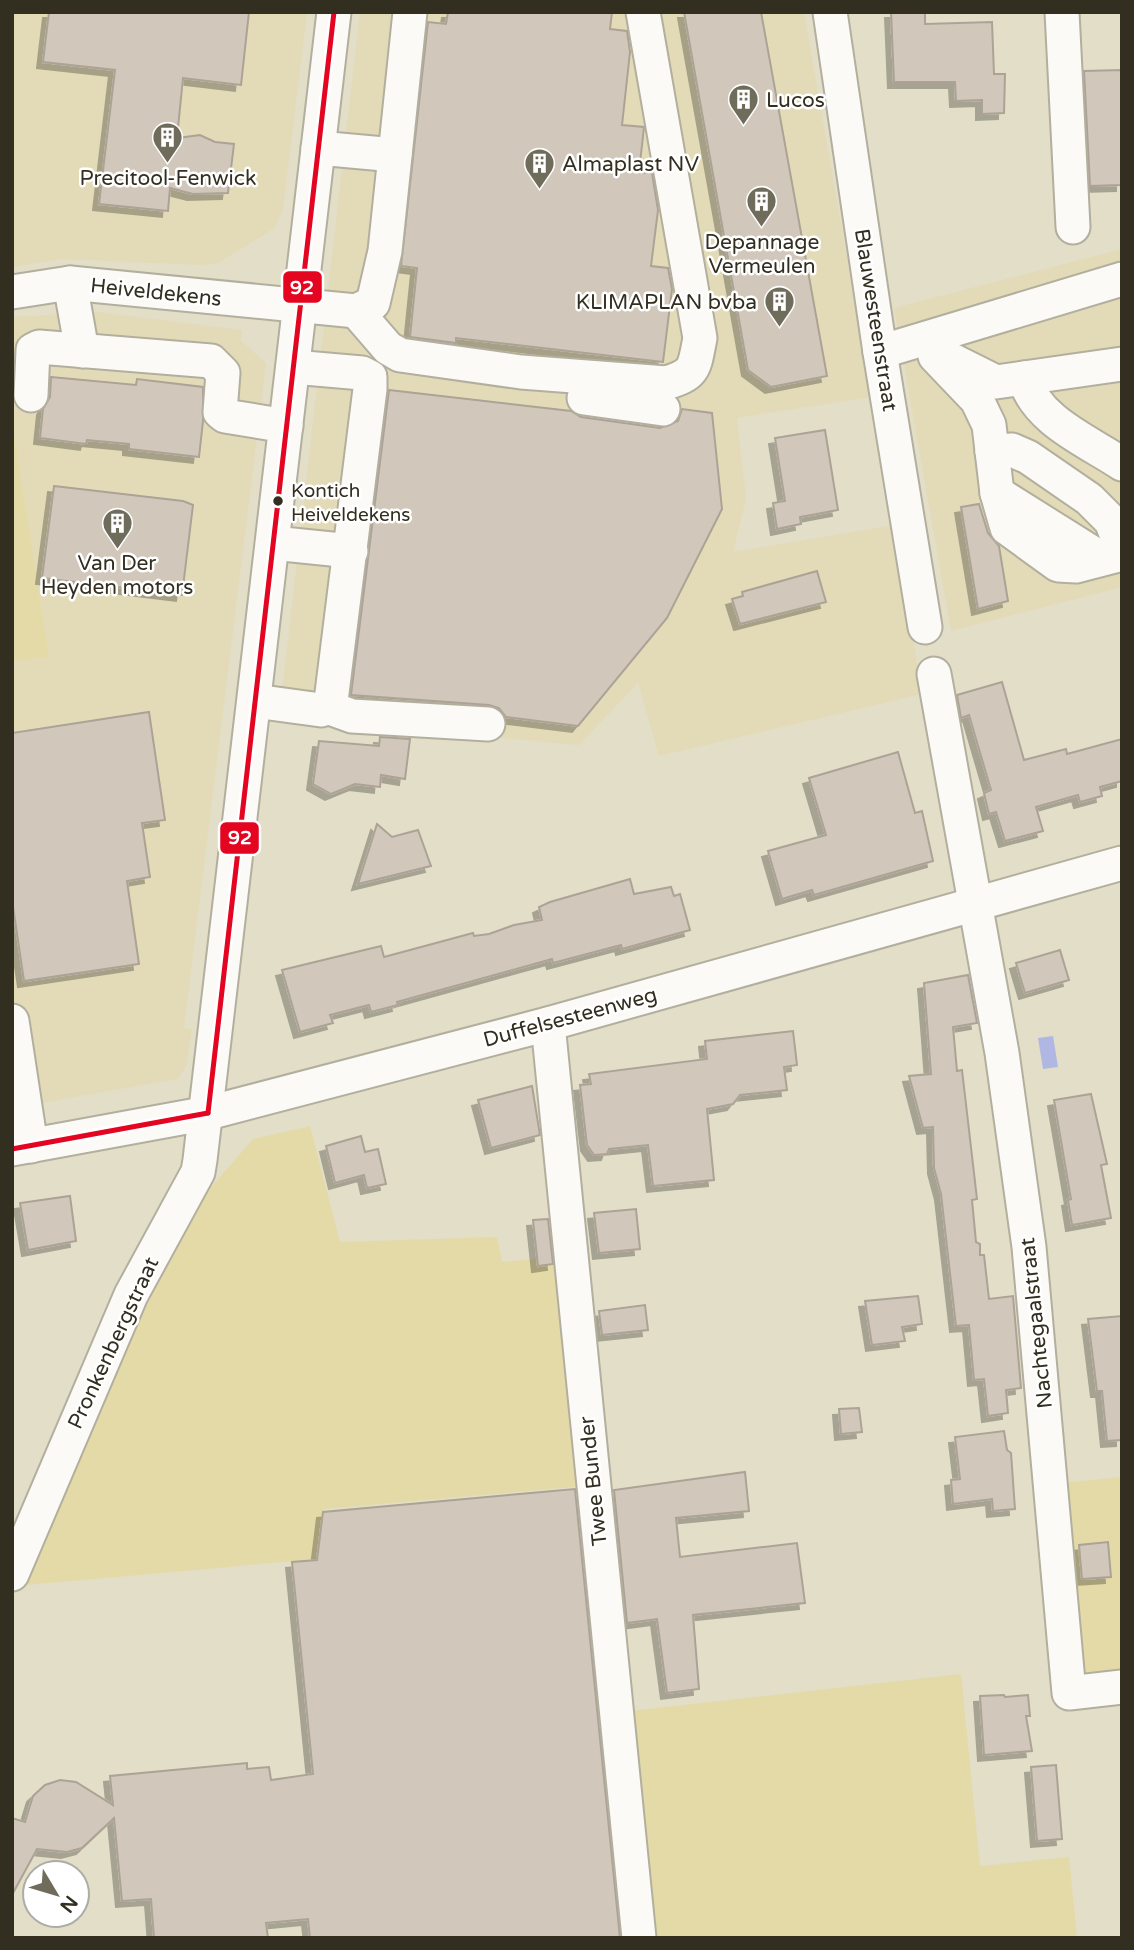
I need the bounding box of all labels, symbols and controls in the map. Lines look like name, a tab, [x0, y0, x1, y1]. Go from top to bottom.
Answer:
building icon: Lucos	[726, 83, 760, 127]
place label: Lucos	[766, 88, 825, 113]
building icon: Precitool-Fenwick	[151, 121, 185, 165]
building icon: Almaplast NV	[522, 147, 556, 191]
place label: Almaplast NV	[562, 152, 699, 177]
place label: Precitool-Fenwick	[80, 166, 256, 191]
building icon: Depannage Vermeulen	[745, 185, 779, 229]
street label: Blauwesteenstraat	[849, 227, 902, 413]
place label: Depannage Vermeulen	[705, 230, 820, 279]
line badge: 92	[282, 270, 323, 304]
street label: Heiveldekens	[89, 273, 223, 312]
text: 92	[290, 277, 314, 299]
building icon: KLIMAPLAN bvba	[763, 285, 797, 329]
place label: KLIMAPLAN bvba	[576, 290, 757, 315]
place label: Kontich Heiveldekens	[291, 480, 410, 526]
marker: Kontich Heiveldekens	[271, 494, 285, 508]
building icon: Van Der Heyden motors	[100, 506, 134, 550]
place label: Van Der Heyden motors	[41, 551, 193, 600]
line badge: 92	[219, 821, 260, 855]
text: 92	[228, 827, 252, 849]
street label: Duffelsesteenweg	[480, 982, 660, 1053]
street label: Nachtegaalstraat	[1015, 1236, 1058, 1410]
street label: Pronkenbergstraat	[63, 1253, 164, 1433]
street label: Twee Bunder	[574, 1415, 613, 1547]
north arrow	[21, 1859, 91, 1929]
text: N	[55, 1891, 82, 1917]

